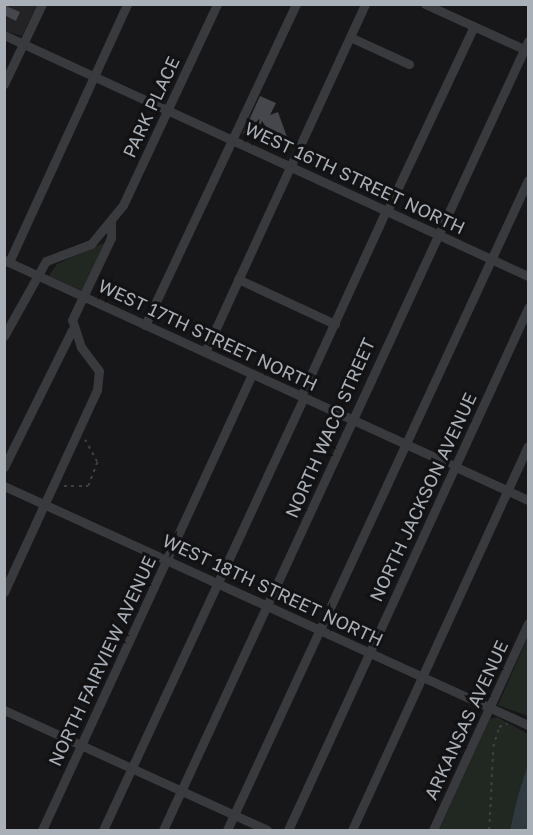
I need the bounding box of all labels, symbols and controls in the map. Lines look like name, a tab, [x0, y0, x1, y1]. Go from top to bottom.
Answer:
street label: PARK PLACE	[118, 53, 184, 161]
street label: WEST 16TH STREET NORTH	[241, 117, 469, 239]
street label: WEST 17TH STREET NORTH	[95, 275, 321, 395]
street label: NORTH WACO STREET	[281, 335, 379, 521]
street label: NORTH JACKSON AVENUE	[365, 389, 481, 605]
street label: WEST 18TH STREET NORTH	[159, 529, 387, 651]
street label: NORTH FAIRVIEW AVENUE	[44, 552, 160, 770]
street label: ARKANSAS AVENUE	[420, 637, 512, 803]

